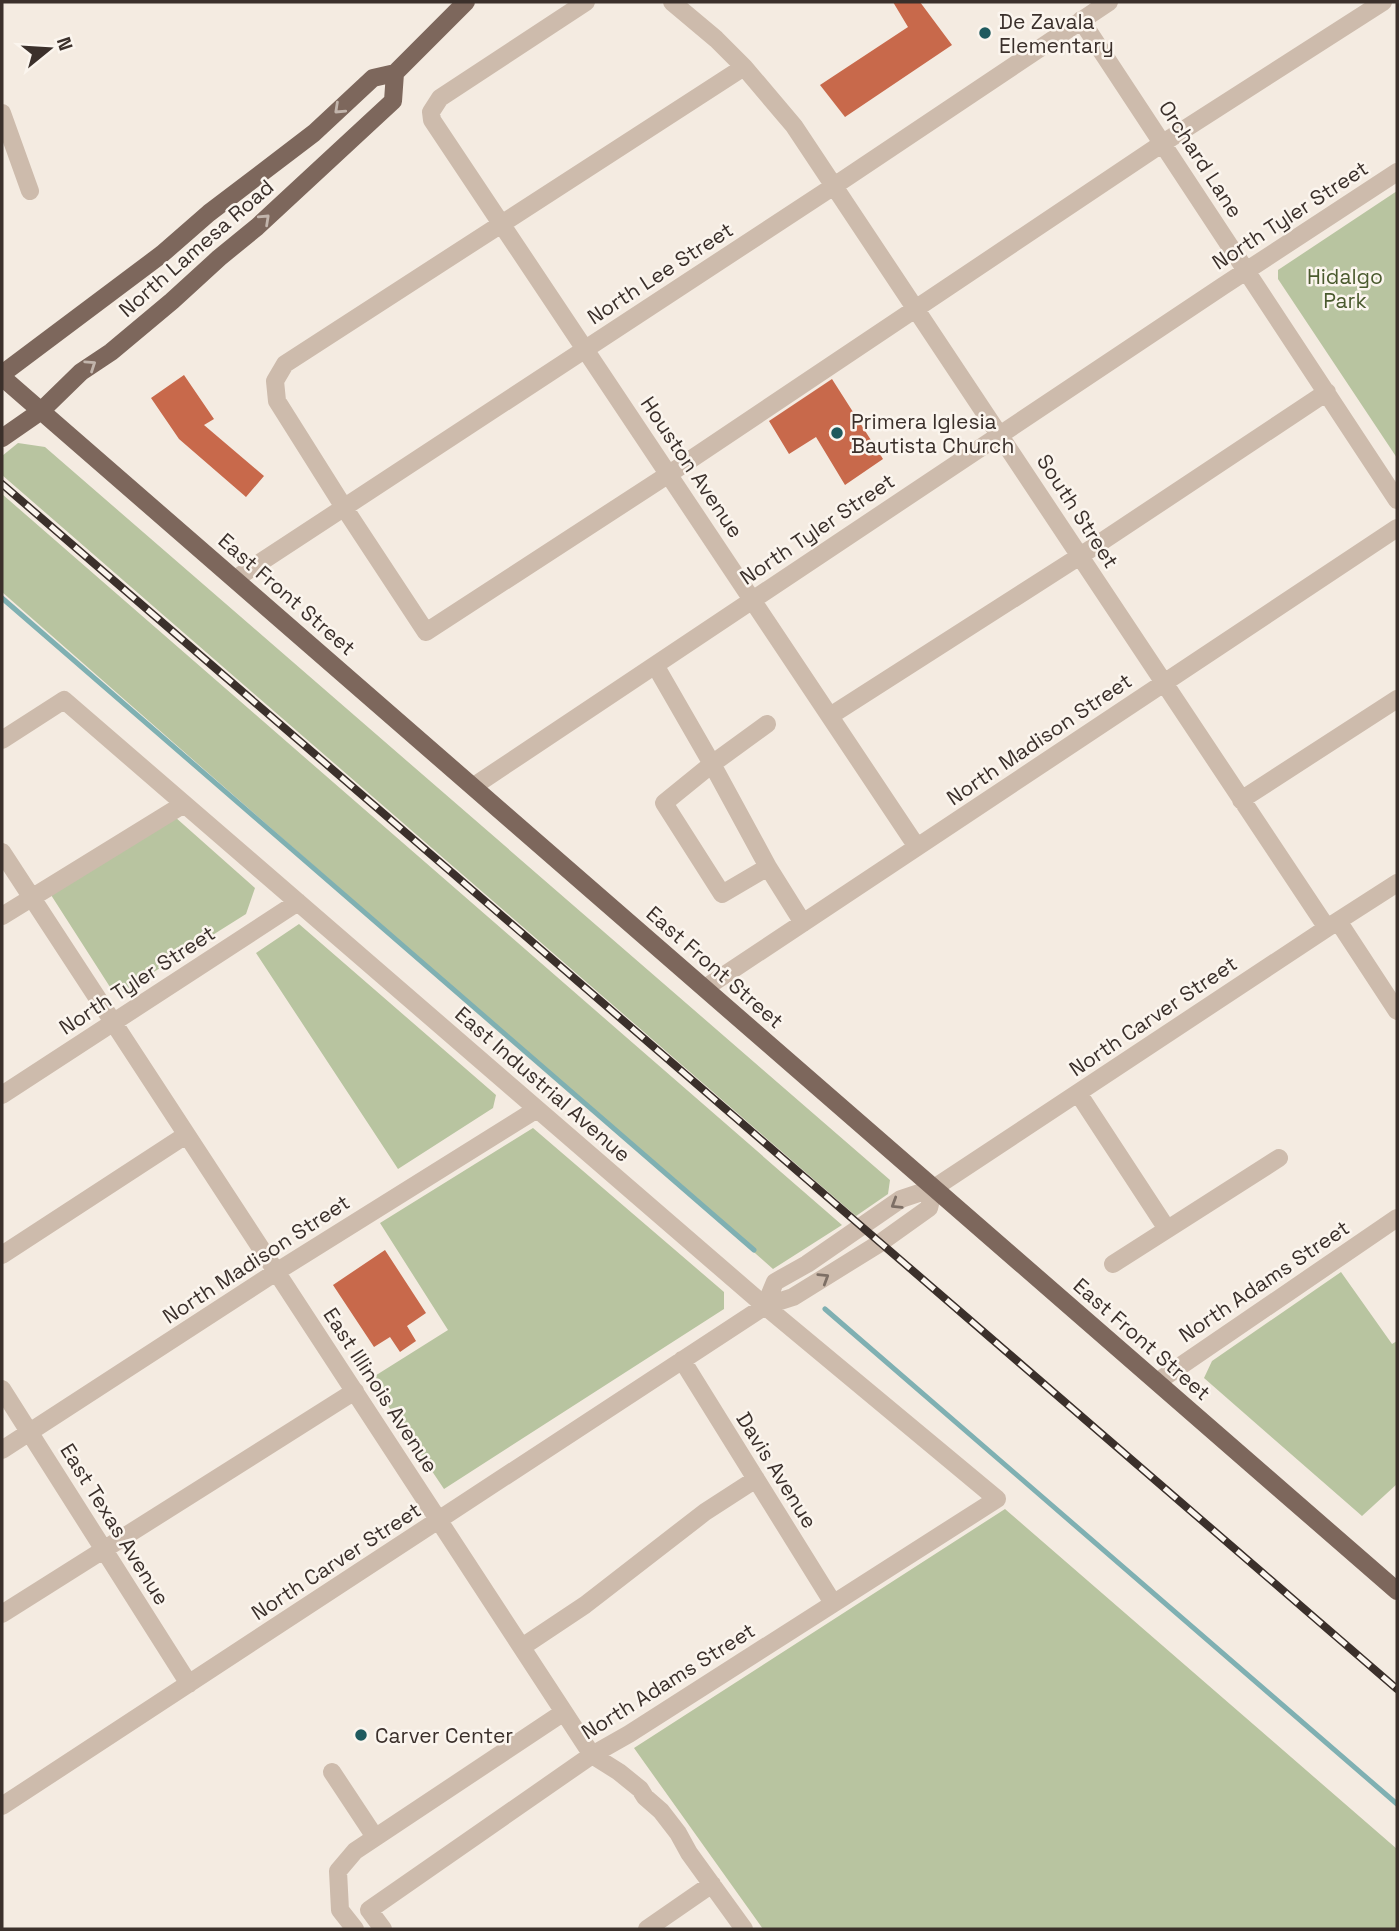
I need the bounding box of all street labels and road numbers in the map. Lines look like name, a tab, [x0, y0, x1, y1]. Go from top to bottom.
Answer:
street label: Orchard Lane	[1153, 95, 1249, 223]
street label: North Tyler Street	[1207, 154, 1373, 276]
street label: North Lamesa Road	[113, 173, 279, 323]
street label: North Lee Street	[582, 216, 738, 330]
street label: Houston Avenue	[635, 391, 749, 543]
street label: South Street	[1031, 449, 1125, 573]
street label: North Tyler Street	[734, 467, 900, 591]
street label: East Front Street	[213, 527, 361, 661]
street label: North Madison Street	[941, 667, 1137, 811]
street label: East Front Street	[641, 900, 789, 1034]
street label: North Tyler Street	[54, 919, 220, 1041]
street label: North Carver Street	[1064, 950, 1242, 1082]
street label: East Industrial Avenue	[450, 1000, 636, 1168]
street label: North Madison Street	[157, 1188, 355, 1330]
street label: North Adams Street	[1174, 1214, 1354, 1348]
street label: East Front Street	[1068, 1272, 1216, 1406]
street label: East Illinois Avenue	[317, 1302, 445, 1478]
street label: Davis Avenue	[731, 1407, 823, 1533]
street label: East Texas Avenue	[54, 1438, 176, 1610]
street label: North Carver Street	[246, 1496, 426, 1626]
street label: North Adams Street	[576, 1617, 760, 1745]

